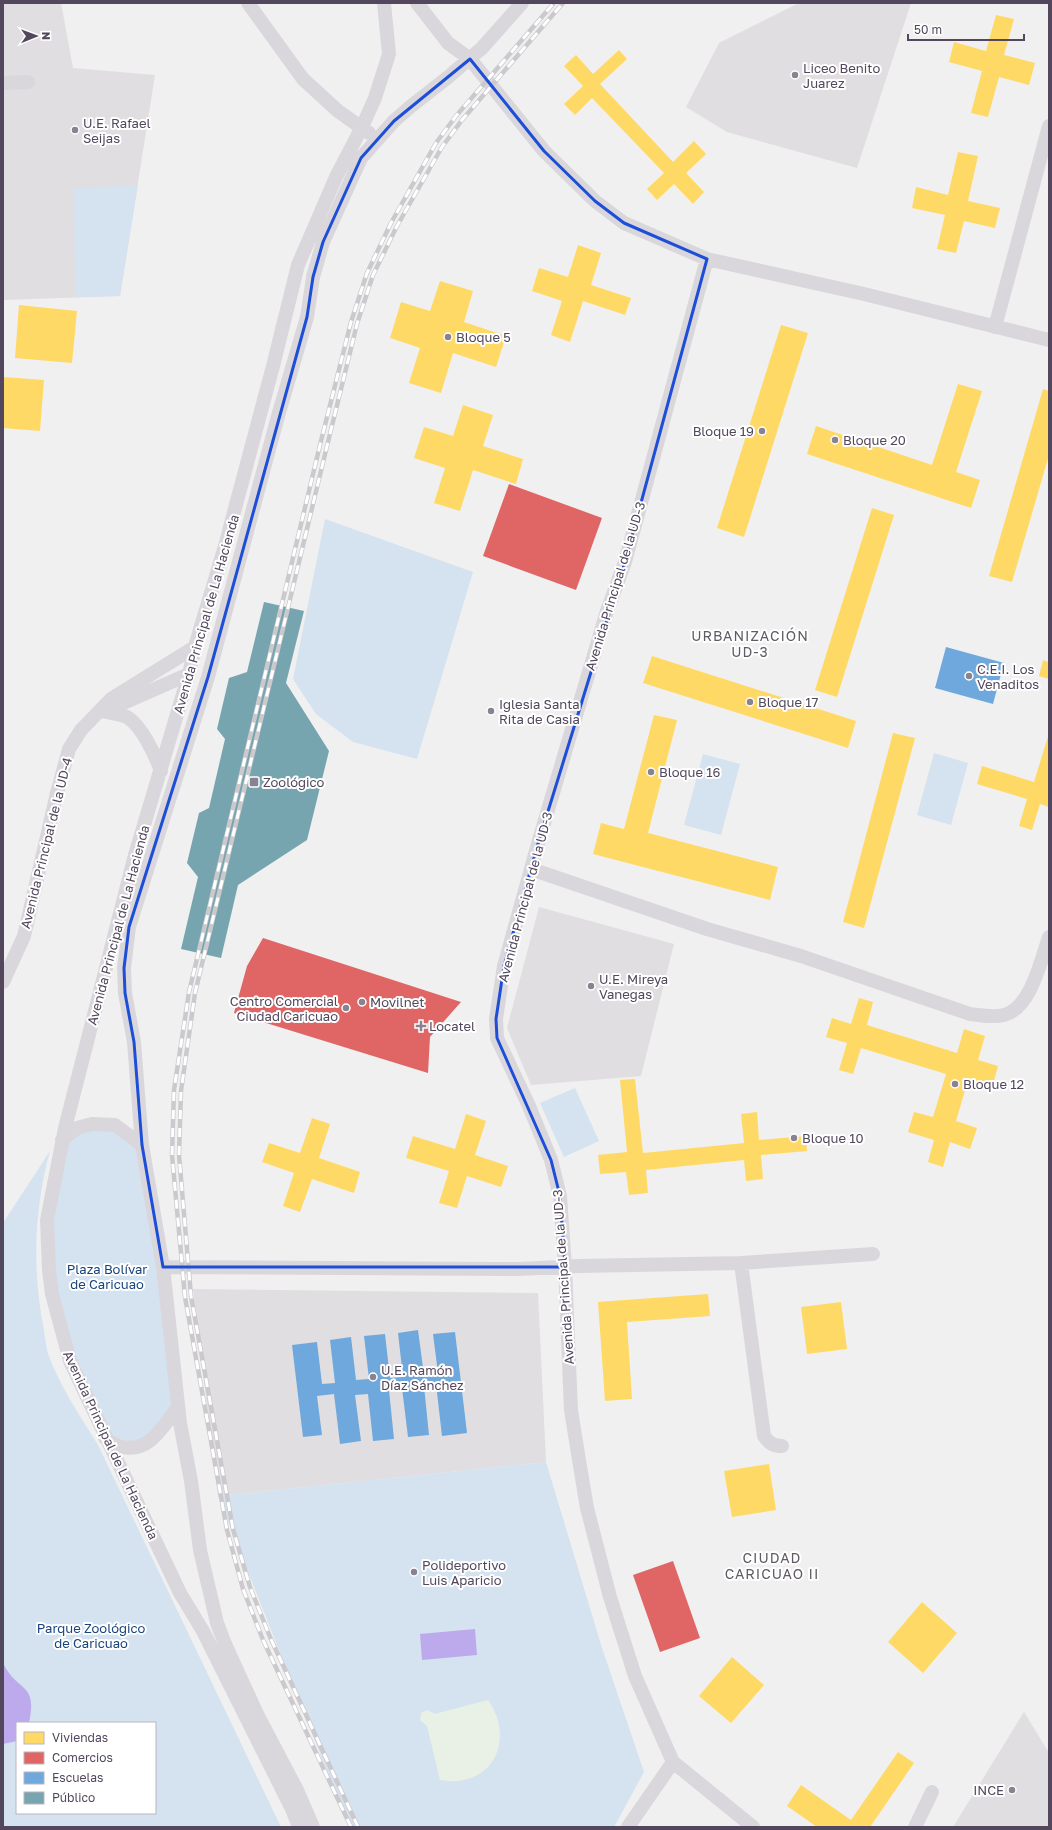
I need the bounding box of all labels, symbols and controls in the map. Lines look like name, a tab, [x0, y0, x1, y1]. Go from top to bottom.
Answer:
north arrow	[16, 16, 56, 56]
scale bar	[908, 16, 1024, 42]
text: 50 m	[914, 22, 942, 37]
text: N	[40, 32, 53, 40]
place label: Liceo Benito Juarez	[803, 60, 880, 91]
marker: Liceo Benito Juarez	[790, 70, 800, 80]
place label: U.E. Rafael Seijas	[83, 115, 151, 146]
marker: U.E. Rafael Seijas	[70, 125, 80, 135]
place label: Bloque 5	[456, 329, 511, 345]
marker: Bloque 5	[443, 332, 453, 342]
place label: Bloque 19	[693, 423, 754, 439]
marker: Bloque 19	[757, 426, 767, 436]
place label: Bloque 20	[843, 432, 906, 448]
marker: Bloque 20	[830, 435, 840, 445]
street label: Avenida Principal de la UD-3	[582, 500, 648, 672]
street label: Avenida Principal de La Hacienda	[170, 513, 242, 715]
district label: URBANIZACIÓN UD-3	[691, 627, 809, 660]
place label: C.E.I. Los Venaditos	[977, 661, 1039, 692]
marker: C.E.I. Los Venaditos	[964, 671, 974, 681]
place label: Bloque 17	[758, 694, 818, 710]
place label: Iglesia Santa Rita de Casia	[499, 696, 580, 727]
marker: Bloque 17	[745, 697, 755, 707]
marker: Iglesia Santa Rita de Casia	[486, 706, 496, 716]
street label: Avenida Principal de la UD-4	[17, 756, 75, 930]
place label: Bloque 16	[659, 764, 720, 780]
marker: Bloque 16	[646, 767, 656, 777]
place label: Zoológico	[263, 774, 325, 790]
marker: Zoológico	[248, 776, 260, 788]
street label: Avenida Principal de la UD-3	[495, 810, 555, 984]
street label: Avenida Principal de La Hacienda	[84, 823, 152, 1027]
place label: U.E. Mireya Vanegas	[599, 971, 668, 1002]
marker: U.E. Mireya Vanegas	[586, 981, 596, 991]
place label: Centro Comercial Ciudad Caricuao	[230, 993, 338, 1024]
place label: Movilnet	[370, 994, 424, 1010]
marker: Movilnet	[357, 997, 367, 1007]
marker: Centro Comercial Ciudad Caricuao	[341, 1003, 351, 1013]
place label: Locatel	[429, 1018, 475, 1034]
marker: Locatel	[416, 1021, 426, 1031]
place label: Bloque 12	[963, 1076, 1024, 1092]
marker: Bloque 12	[950, 1079, 960, 1089]
place label: Bloque 10	[802, 1130, 864, 1146]
marker: Bloque 10	[789, 1133, 799, 1143]
street label: Avenida Principal de la UD-3	[549, 1189, 577, 1365]
park label: Plaza Bolívar de Caricuao	[67, 1261, 147, 1292]
street label: Avenida Principal de La Hacienda	[60, 1348, 162, 1542]
place label: U.E. Ramón Díaz Sánchez	[381, 1362, 464, 1393]
marker: U.E. Ramón Díaz Sánchez	[368, 1372, 378, 1382]
district label: CIUDAD CARICUAO II	[725, 1549, 819, 1582]
place label: Polideportivo Luis Aparicio	[422, 1557, 506, 1588]
marker: Polideportivo Luis Aparicio	[409, 1567, 419, 1577]
park label: Parque Zoológico de Caricuao	[37, 1620, 146, 1651]
legend	[16, 1722, 156, 1814]
text: Viviendas	[52, 1730, 108, 1745]
text: Comercios	[52, 1750, 113, 1765]
text: Escuelas	[52, 1770, 103, 1785]
place label: INCE	[973, 1782, 1004, 1798]
marker: INCE	[1007, 1785, 1017, 1795]
text: Público	[52, 1790, 95, 1805]

